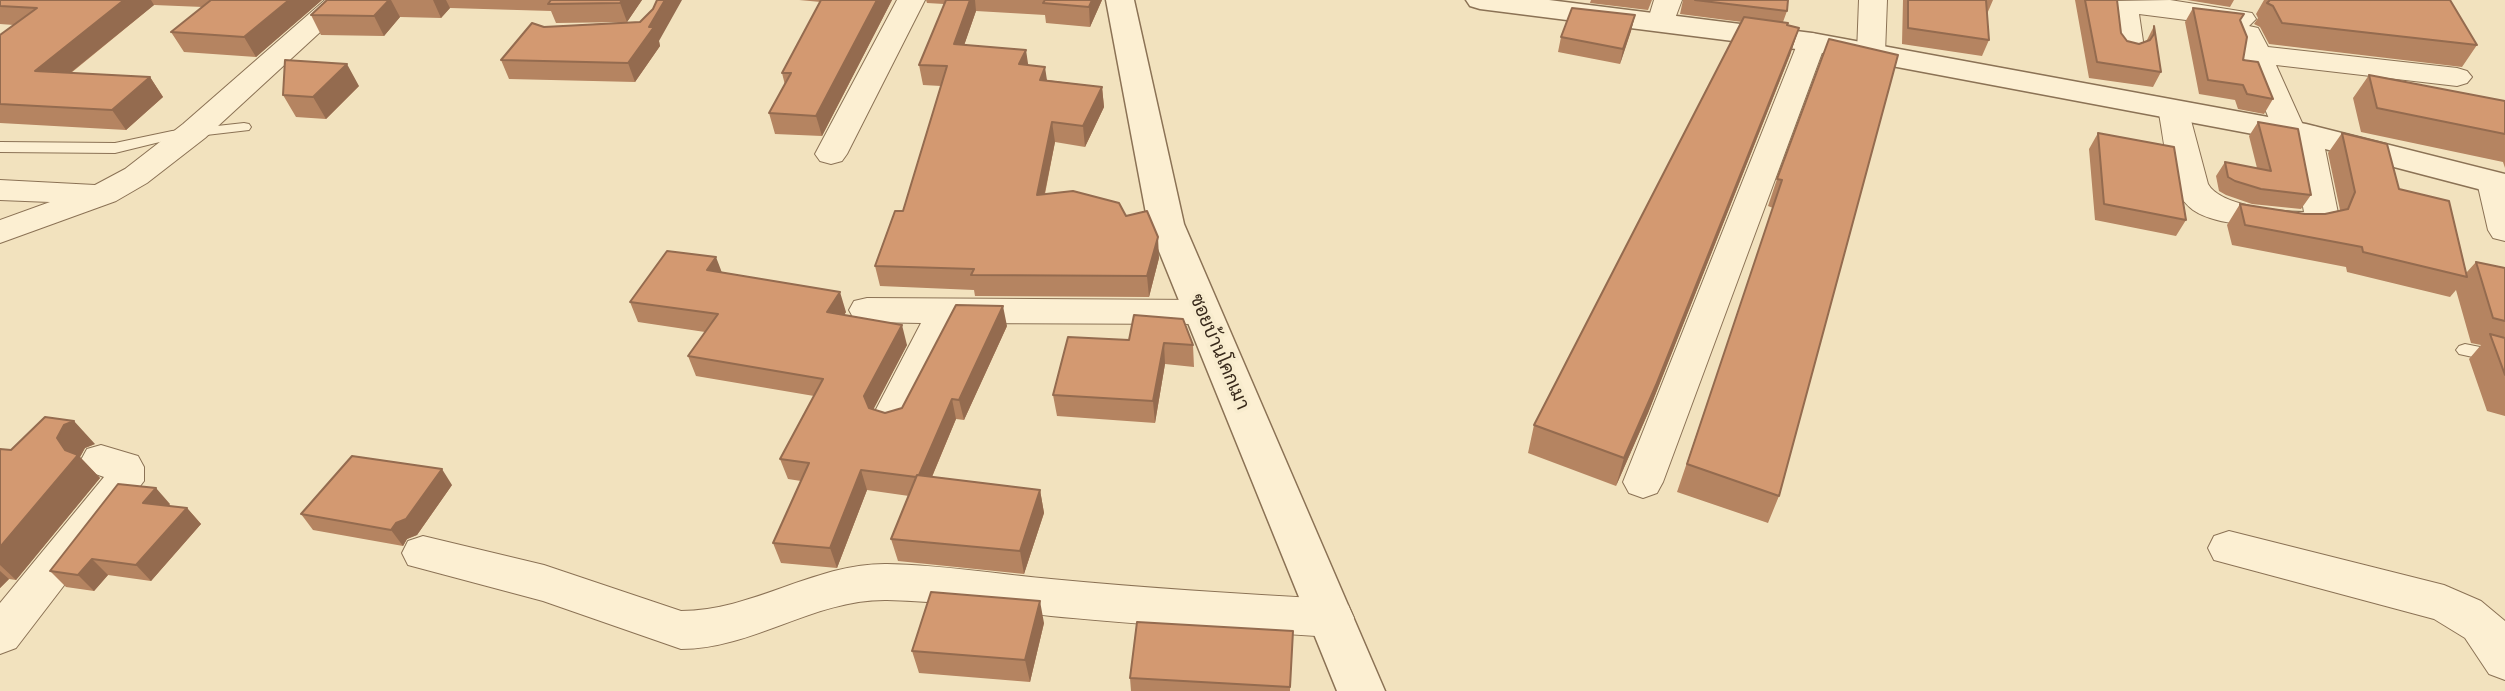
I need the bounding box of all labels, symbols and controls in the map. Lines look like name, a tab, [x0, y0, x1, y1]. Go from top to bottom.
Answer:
street label: ซอยบ้านโคกเมา	[1184, 291, 1254, 413]

